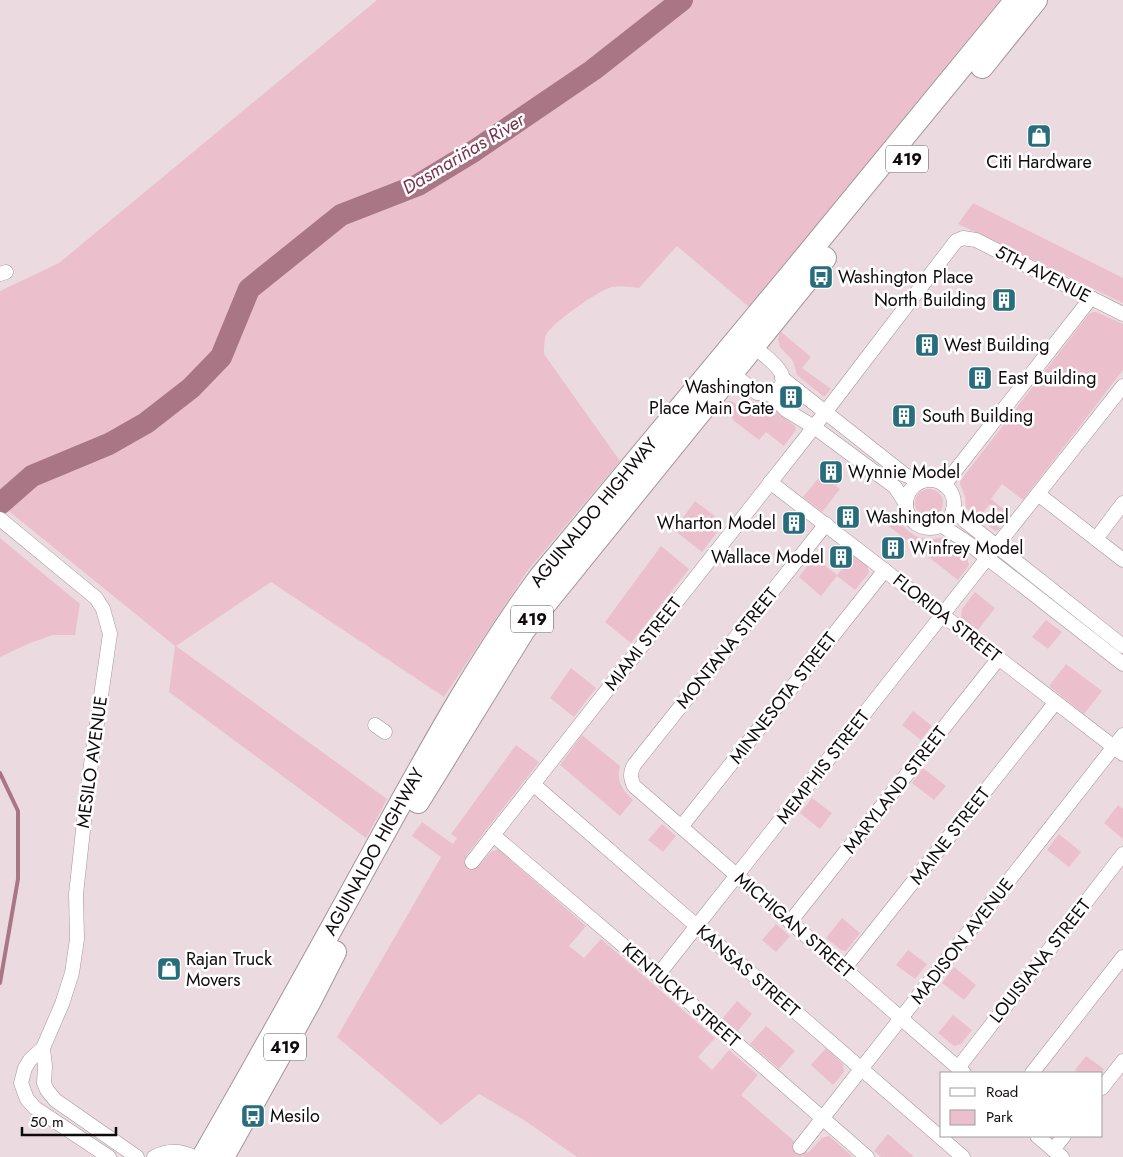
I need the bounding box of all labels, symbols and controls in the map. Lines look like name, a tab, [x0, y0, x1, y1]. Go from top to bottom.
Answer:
water label: Dasmariñas River	[397, 105, 531, 201]
shop icon: Citi Hardware	[1026, 123, 1052, 149]
road number: 419	[886, 146, 928, 172]
place label: Citi Hardware	[986, 149, 1092, 175]
street label: 5TH AVENUE	[991, 239, 1095, 309]
bus stop icon: Washington Place	[808, 264, 834, 290]
place label: Washington Place	[838, 264, 973, 290]
place label: North Building	[874, 287, 986, 313]
building icon: North Building	[991, 287, 1017, 313]
building icon: West Building	[914, 332, 940, 358]
place label: West Building	[944, 332, 1050, 358]
building icon: East Building	[967, 365, 993, 391]
place label: East Building	[998, 365, 1097, 391]
place label: Washington Place Main Gate	[649, 374, 774, 421]
building icon: Washington Place Main Gate	[778, 384, 804, 410]
building icon: South Building	[891, 403, 917, 429]
place label: South Building	[922, 403, 1033, 429]
street label: AGUINALDO HIGHWAY	[524, 431, 664, 593]
building icon: Wynnie Model	[818, 459, 844, 485]
place label: Wynnie Model	[848, 459, 960, 485]
building icon: Washington Model	[835, 504, 861, 530]
place label: Washington Model	[866, 504, 1009, 530]
place label: Wharton Model	[657, 510, 776, 536]
building icon: Wharton Model	[781, 510, 807, 536]
building icon: Winfrey Model	[880, 535, 906, 561]
place label: Winfrey Model	[910, 535, 1023, 561]
place label: Wallace Model	[711, 544, 824, 570]
building icon: Wallace Model	[828, 544, 854, 570]
street label: FLORIDA STREET	[887, 568, 1007, 669]
street label: MONTANA STREET	[670, 581, 784, 714]
street label: MIAMI STREET	[598, 591, 688, 696]
road number: 419	[511, 606, 553, 632]
street label: MINNESOTA STREET	[723, 626, 843, 769]
street label: MESILO AVENUE	[70, 694, 114, 830]
street label: MEMPHIS STREET	[770, 704, 876, 829]
street label: MARYLAND STREET	[837, 720, 953, 859]
street label: AGUINALDO HIGHWAY	[317, 762, 431, 940]
street label: MAINE STREET	[904, 782, 997, 890]
street label: MICHIGAN STREET	[729, 866, 859, 984]
street label: MADISON AVENUE	[904, 873, 1020, 1009]
street label: LOUISIANA STREET	[983, 893, 1097, 1029]
street label: KANSAS STREET	[691, 919, 806, 1024]
street label: KENTUCKY STREET	[616, 936, 746, 1054]
place label: Rajan Truck Movers	[186, 946, 272, 993]
shop icon: Rajan Truck Movers	[156, 956, 182, 982]
road number: 419	[264, 1034, 306, 1060]
legend	[940, 1072, 1103, 1137]
text: Road	[986, 1081, 1018, 1103]
bus stop icon: Mesilo	[240, 1103, 266, 1129]
place label: Mesilo	[270, 1103, 320, 1129]
scale bar	[22, 1104, 116, 1136]
text: Park	[986, 1106, 1013, 1128]
text: 50 m	[30, 1111, 64, 1133]

